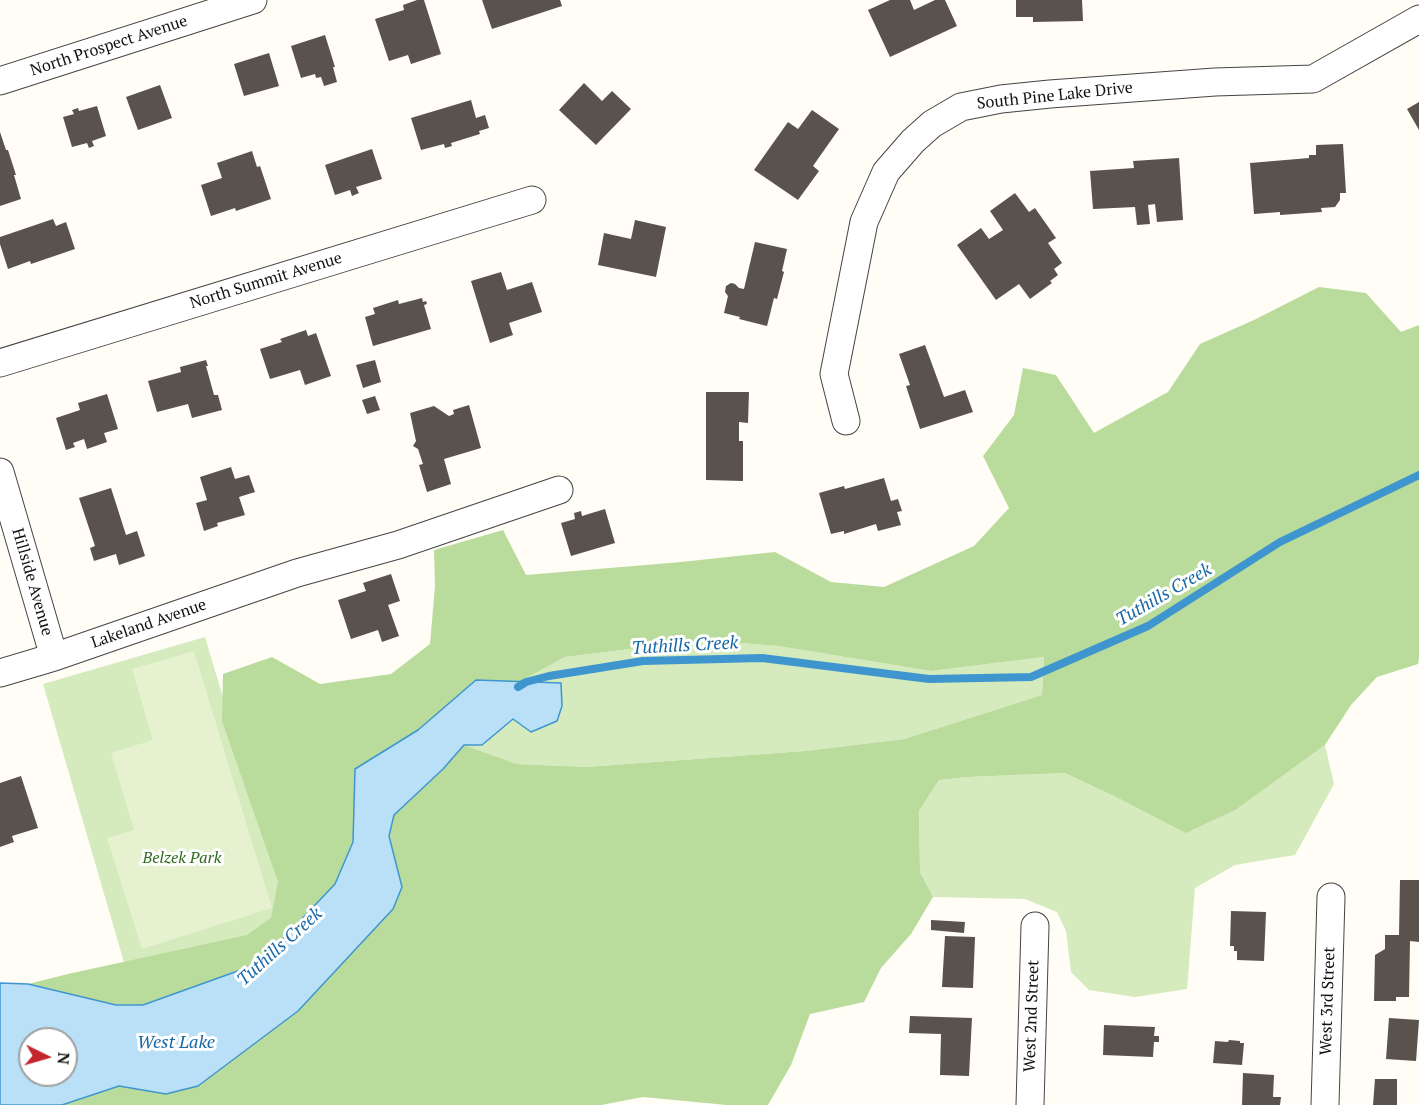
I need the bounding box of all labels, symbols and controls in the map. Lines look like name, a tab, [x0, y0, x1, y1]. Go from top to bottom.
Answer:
street label: North Prospect Avenue	[28, 12, 190, 80]
street label: South Pine Lake Drive	[976, 78, 1134, 114]
street label: North Summit Avenue	[187, 249, 345, 313]
street label: Hillside Avenue	[7, 526, 57, 638]
water label: Tuthills Creek	[1112, 559, 1216, 631]
street label: Lakeland Avenue	[89, 595, 209, 653]
water label: Tuthills Creek	[631, 632, 739, 660]
park label: Belzek Park	[143, 848, 221, 868]
water label: Tuthills Creek	[233, 903, 327, 991]
street label: West 3rd Street	[1317, 946, 1339, 1056]
street label: West 2nd Street	[1020, 960, 1044, 1072]
north arrow	[18, 1027, 78, 1087]
water label: West Lake	[137, 1032, 215, 1054]
text: N	[52, 1051, 75, 1065]

